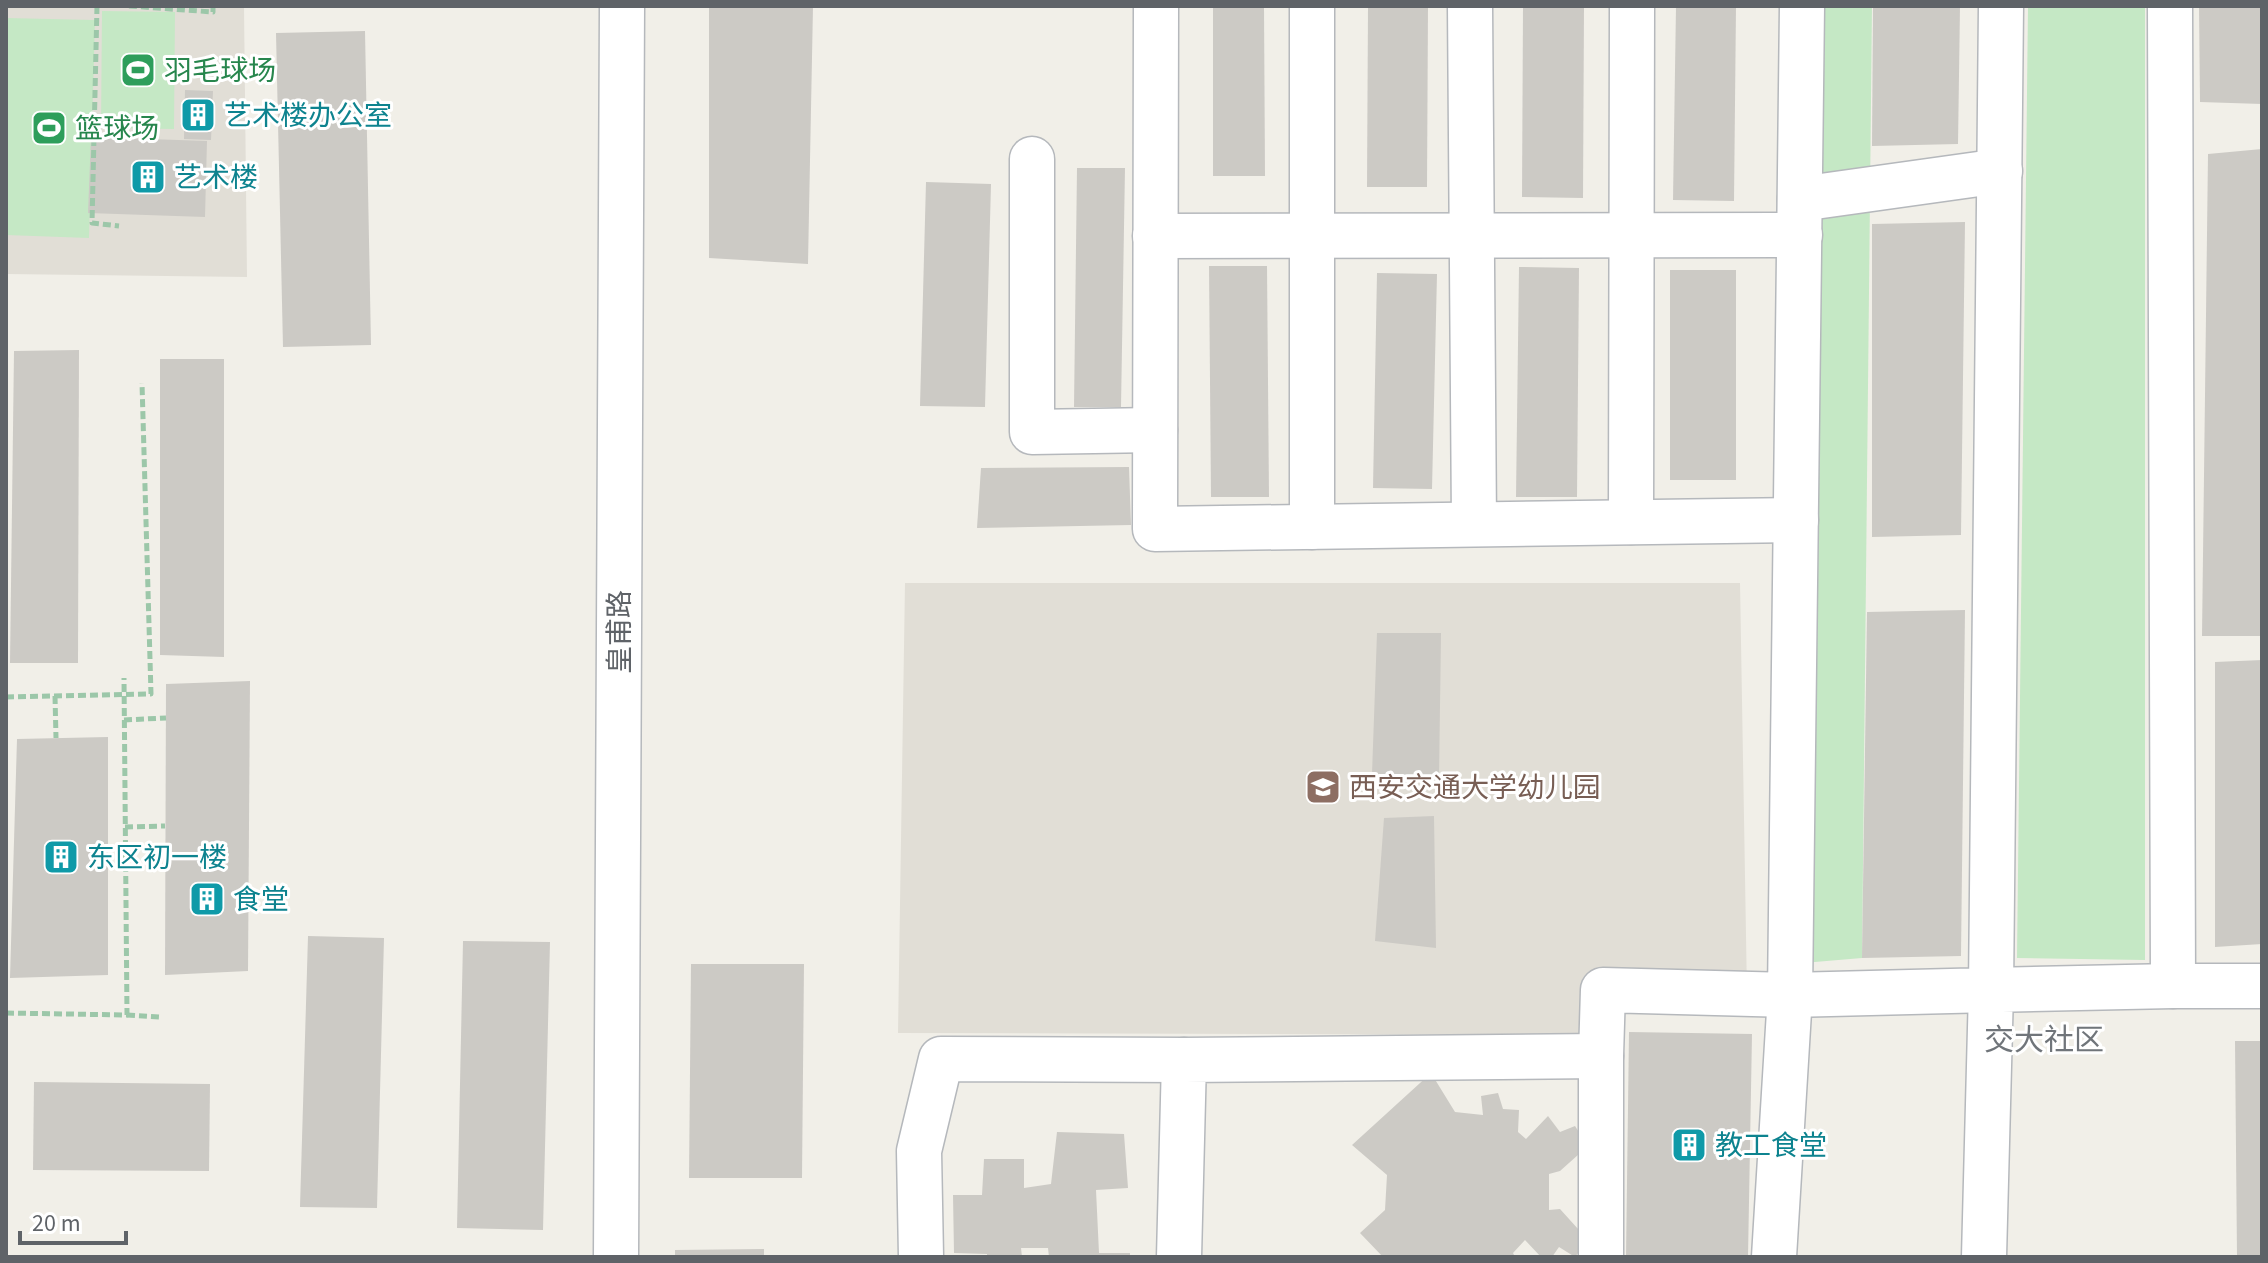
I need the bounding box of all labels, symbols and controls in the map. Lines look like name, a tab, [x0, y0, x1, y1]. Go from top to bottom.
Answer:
sports icon: 羽毛球场	[119, 51, 157, 89]
place label: 羽毛球场	[164, 51, 276, 91]
building icon: 艺术楼办公室	[179, 96, 217, 134]
place label: 艺术楼办公室	[224, 96, 392, 136]
sports icon: 篮球场	[30, 109, 68, 147]
place label: 篮球场	[75, 109, 159, 149]
building icon: 艺术楼	[129, 158, 167, 196]
place label: 艺术楼	[174, 158, 258, 198]
street label: 皇甫路	[600, 590, 640, 674]
school or university icon: 西安交通大学幼儿园	[1304, 768, 1342, 806]
place label: 西安交通大学幼儿园	[1349, 768, 1601, 808]
building icon: 东区初一楼	[42, 838, 80, 876]
place label: 东区初一楼	[87, 838, 227, 878]
building icon: 食堂	[188, 880, 226, 918]
place label: 食堂	[233, 880, 289, 920]
district label: 交大社区	[1984, 1019, 2104, 1062]
building icon: 教工食堂	[1670, 1126, 1708, 1164]
place label: 教工食堂	[1715, 1126, 1827, 1166]
scale bar	[20, 1195, 126, 1245]
text: 20 m	[32, 1206, 81, 1241]

